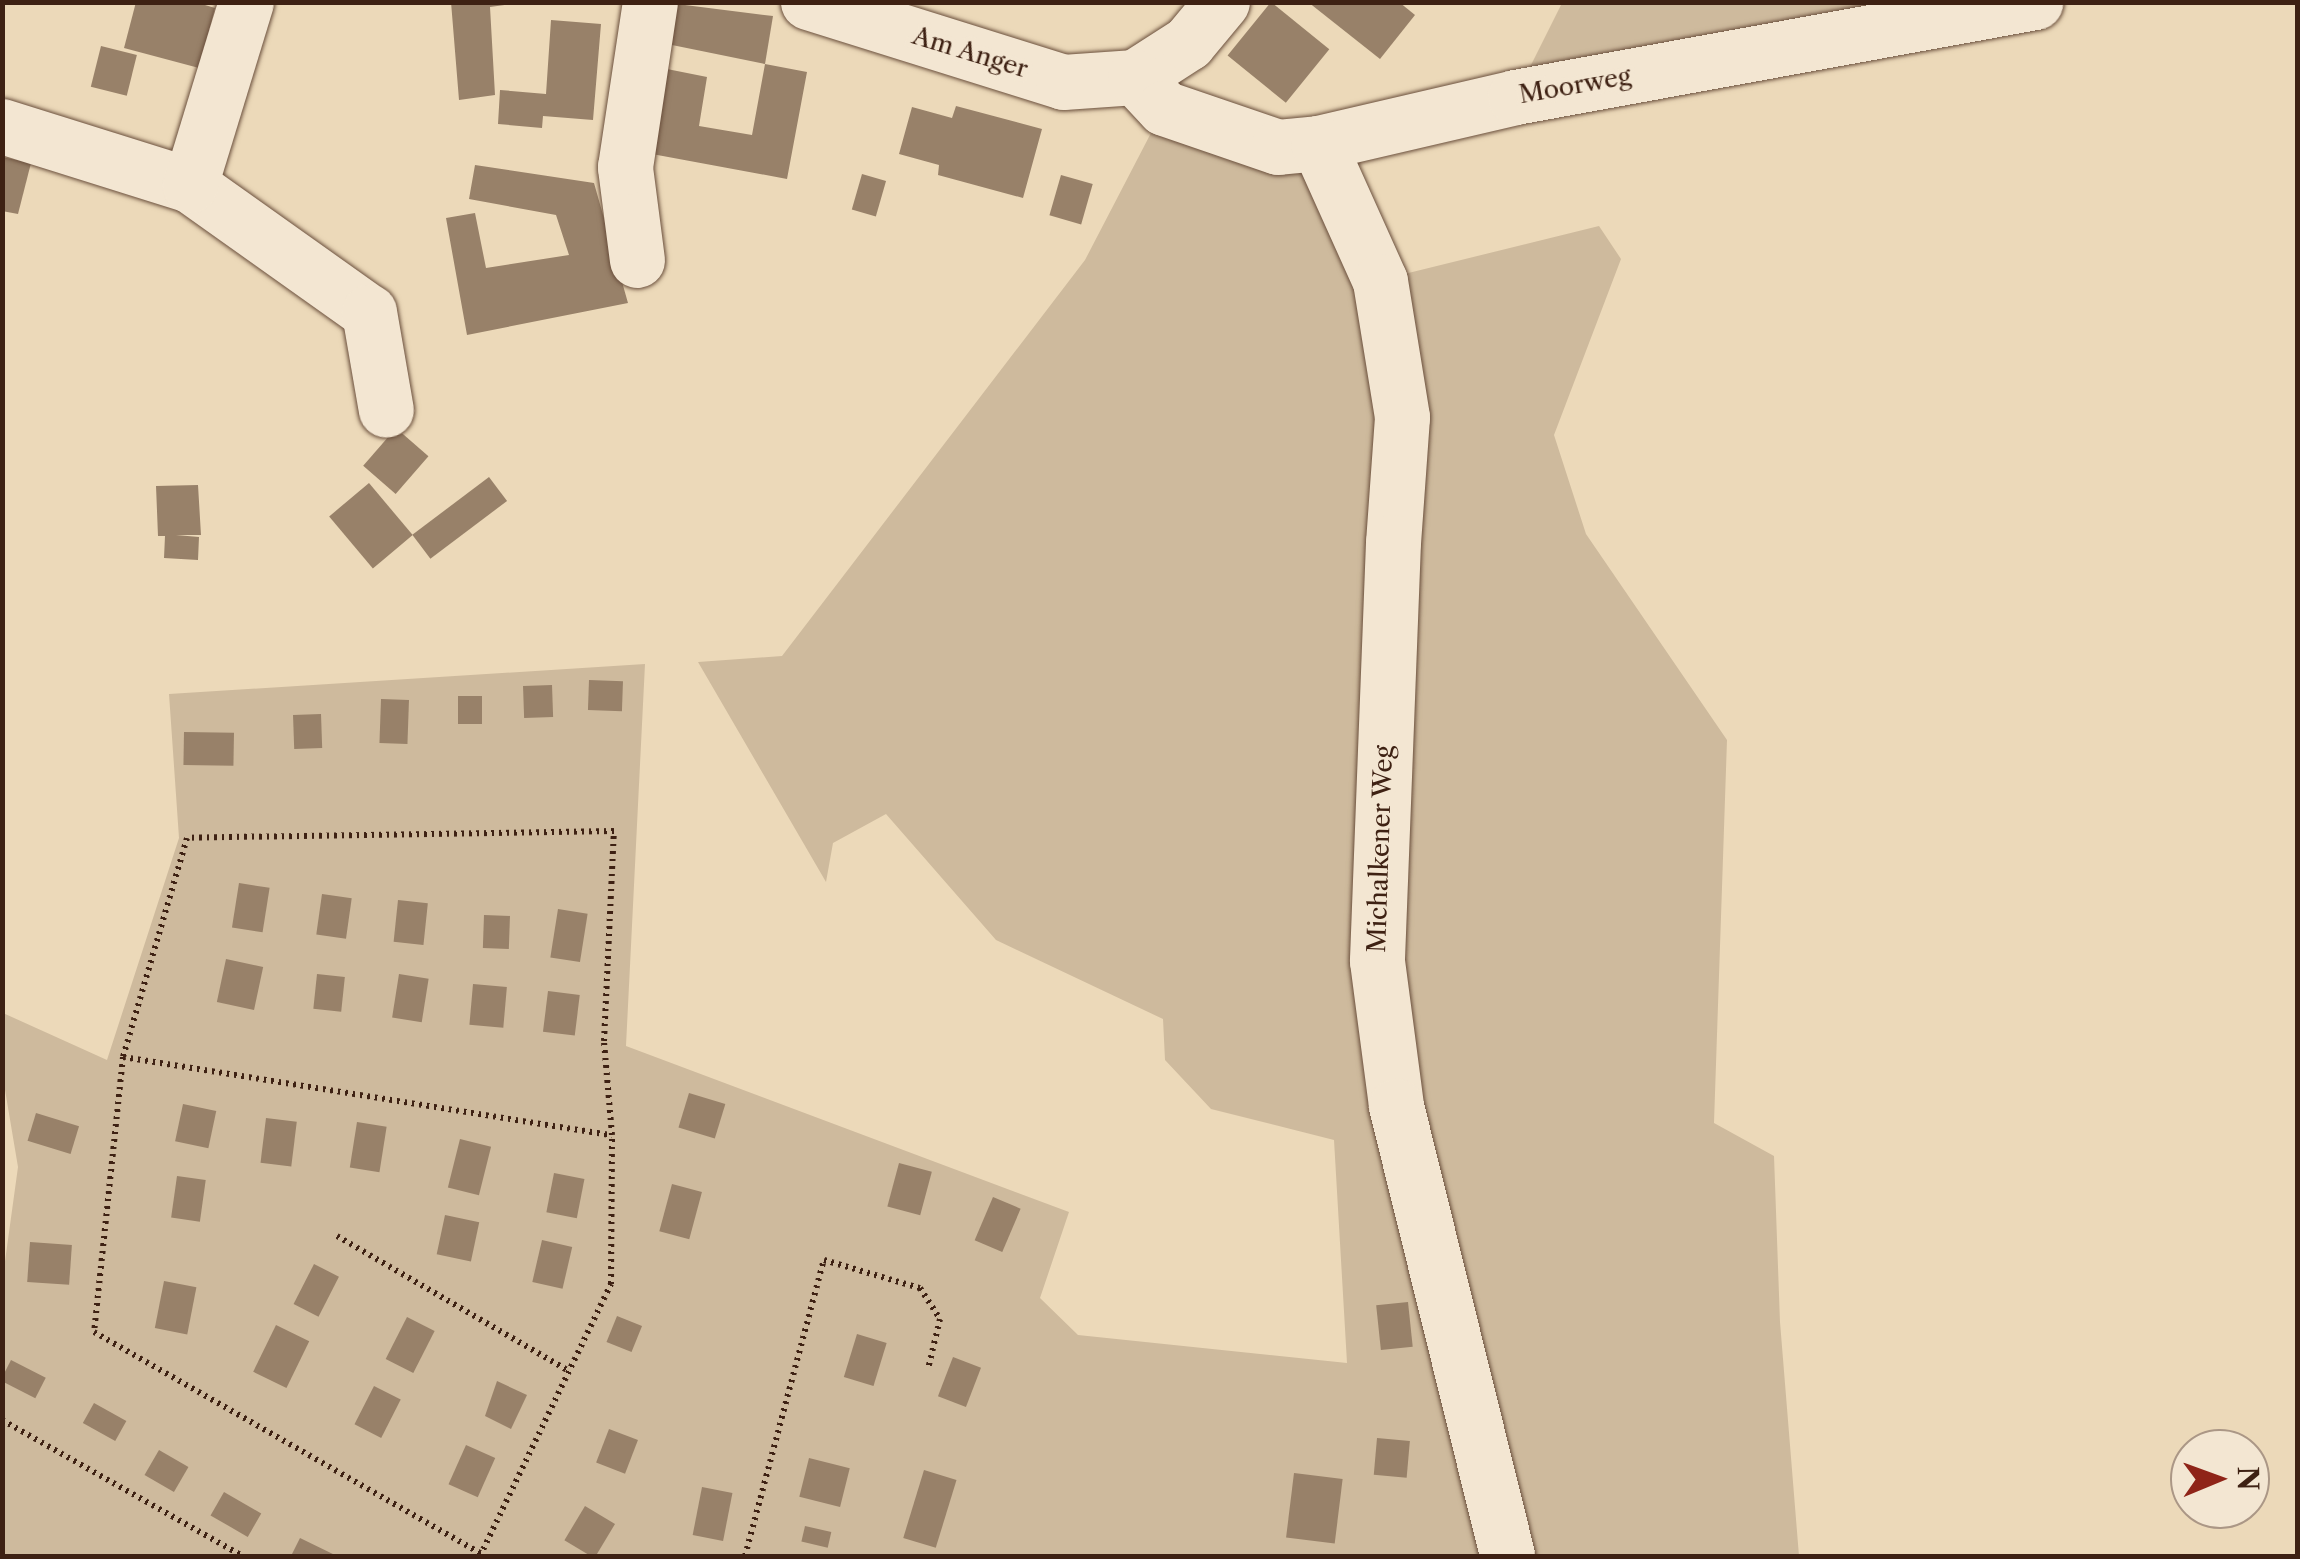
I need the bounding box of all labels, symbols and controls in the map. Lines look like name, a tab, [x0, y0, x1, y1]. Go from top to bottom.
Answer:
street label: Am Anger	[908, 21, 1032, 85]
street label: Moorweg	[1517, 61, 1633, 111]
street label: Michalkener Weg	[1362, 744, 1400, 954]
north arrow	[2170, 1429, 2270, 1529]
text: N	[2231, 1466, 2265, 1491]

